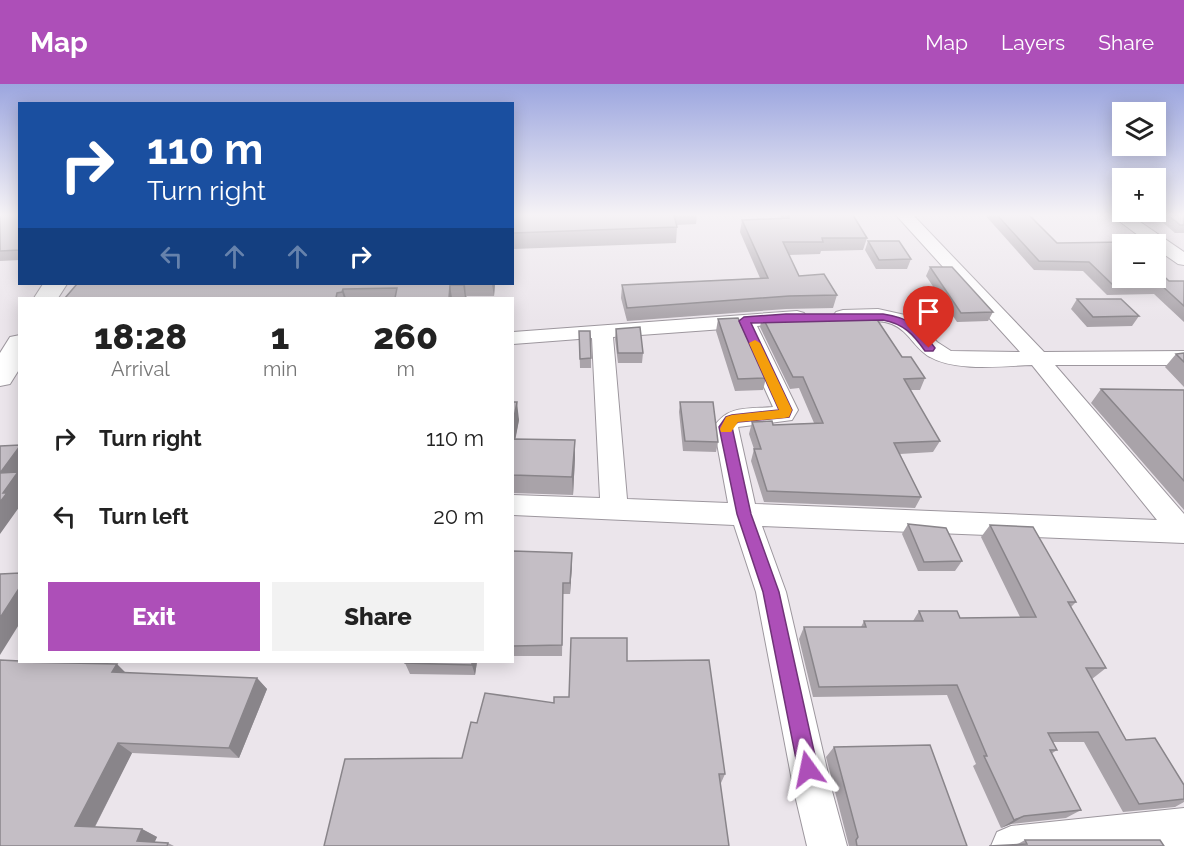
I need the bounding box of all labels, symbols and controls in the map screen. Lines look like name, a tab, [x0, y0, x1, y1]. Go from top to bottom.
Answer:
text: Map	[30, 26, 88, 59]
text: Map	[925, 30, 968, 55]
text: Layers	[1001, 30, 1065, 55]
text: Share	[1098, 30, 1154, 55]
map controls	[1112, 102, 1166, 288]
button: layers	[1112, 102, 1166, 156]
text: 110 m	[147, 125, 263, 174]
icon: right	[48, 126, 126, 204]
button: +	[1112, 168, 1166, 222]
text: Turn right	[147, 175, 266, 206]
button: −	[1112, 234, 1166, 288]
icon: left	[155, 240, 188, 273]
icon: ahead	[218, 240, 251, 273]
icon: ahead	[281, 240, 314, 273]
icon: right	[344, 240, 377, 273]
pin	[903, 286, 954, 348]
icon: arrive	[912, 295, 945, 328]
text: 18:28	[94, 315, 187, 357]
text: 1	[271, 315, 289, 357]
text: 260	[373, 315, 438, 357]
text: Arrival	[111, 357, 170, 381]
text: min	[263, 357, 297, 381]
text: m	[396, 357, 415, 381]
icon: right	[48, 422, 81, 455]
text: Turn right	[99, 425, 202, 451]
text: 110 m	[426, 425, 484, 451]
icon: left	[48, 500, 81, 533]
text: Turn left	[99, 503, 189, 529]
text: 20 m	[433, 503, 484, 529]
button: Exit	[48, 582, 260, 651]
button: Share	[272, 582, 484, 651]
position arrow	[776, 737, 840, 801]

